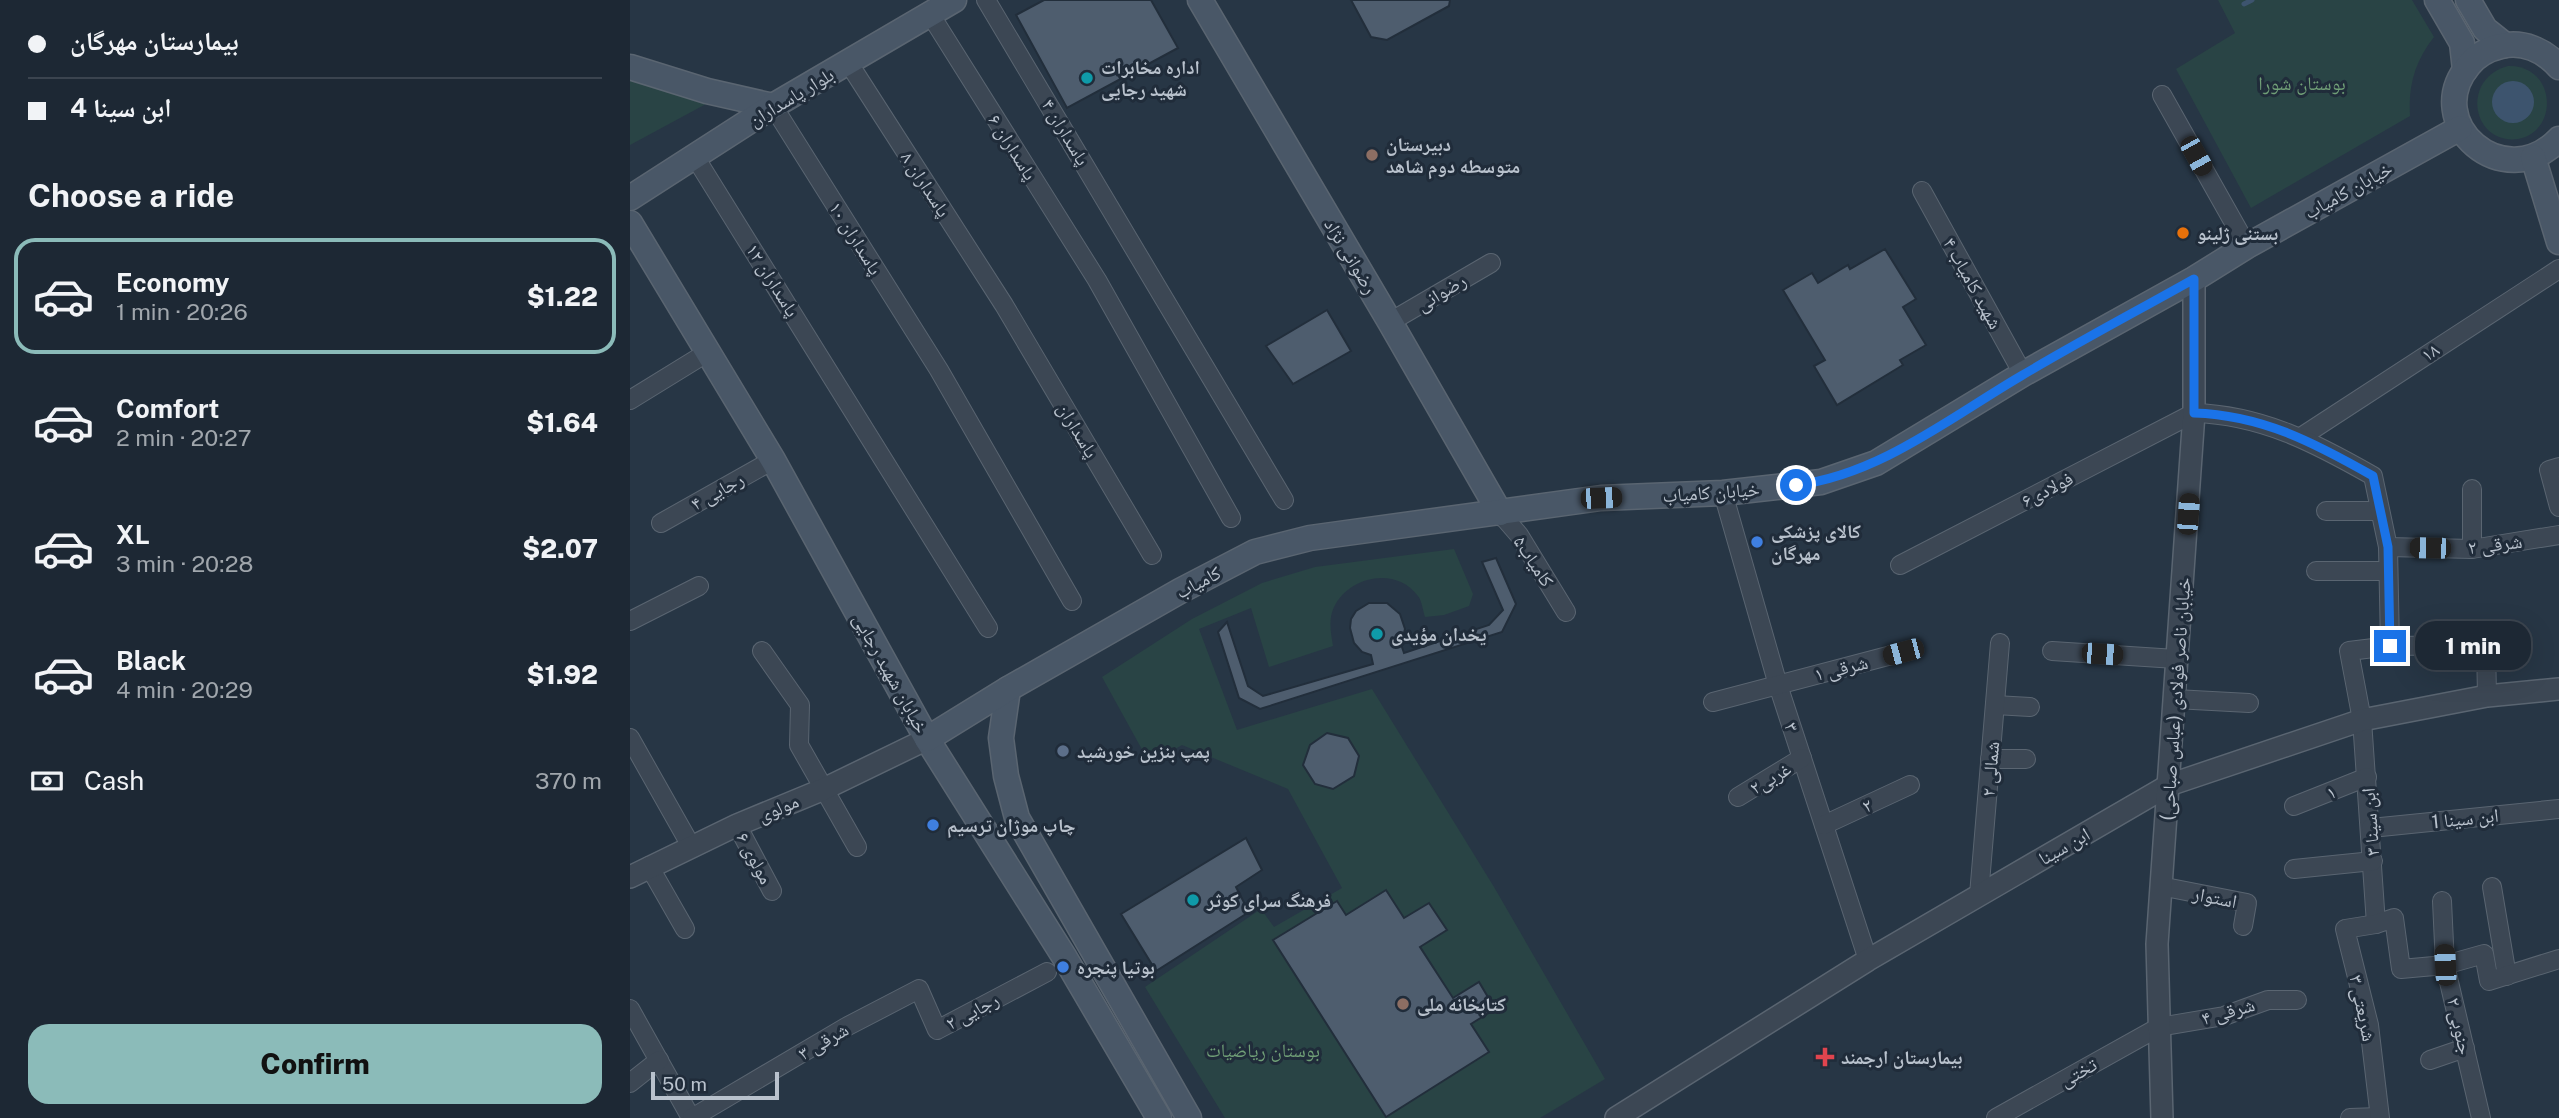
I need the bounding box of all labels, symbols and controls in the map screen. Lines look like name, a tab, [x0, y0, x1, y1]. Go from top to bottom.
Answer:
text: بیمارستان مهرگان	[70, 25, 239, 56]
place label: اداره مخابرات شهید رجایی	[1101, 56, 1200, 101]
street label: بلوار پاسداران	[744, 63, 838, 132]
marker: اداره مخابرات شهید رجایی	[1079, 70, 1095, 86]
park label: بوستان شورا	[2258, 72, 2346, 95]
text: ابن سینا 4	[70, 92, 172, 123]
street label: پاسداران ۴	[1037, 95, 1094, 170]
street label: پاسداران ۶	[983, 110, 1042, 185]
place label: دبیرستان متوسطه دوم شاهد	[1386, 133, 1520, 180]
car	[2177, 133, 2216, 179]
street label: پاسداران ۸	[896, 147, 955, 221]
marker: دبیرستان متوسطه دوم شاهد	[1364, 147, 1380, 163]
street label: خیابان کامیاب	[2300, 157, 2396, 224]
text: Choose a ride	[28, 177, 234, 214]
street label: پاسداران ۱۰	[824, 197, 887, 279]
street label: رضوانی نژاد	[1319, 214, 1382, 298]
place label: بستنی ژلینو	[2197, 222, 2278, 245]
marker: بستنی ژلینو	[2175, 225, 2191, 241]
street label: شهید کامیاب ۴	[1938, 233, 2007, 333]
street label: پاسداران ۱۲	[741, 239, 804, 321]
icon: car	[32, 265, 95, 328]
text: Economy	[116, 267, 229, 298]
street label: رضوانی	[1412, 269, 1470, 316]
text: $1.22	[527, 281, 598, 312]
text: 1 min · 20:26	[116, 298, 248, 325]
street label: ۱۸	[2417, 338, 2444, 366]
icon: car	[32, 391, 95, 454]
text: Comfort	[116, 393, 219, 424]
street label: پاسداران	[1052, 398, 1103, 462]
text: $1.64	[526, 407, 598, 438]
text: 2 min · 20:27	[116, 424, 252, 451]
street label: فولادی۶	[2018, 467, 2077, 512]
street label: رجایی ۴	[687, 468, 748, 515]
route start	[1780, 469, 1812, 501]
street label: خیابان کامیاب	[1662, 478, 1760, 507]
car	[1580, 487, 1623, 509]
car	[2177, 492, 2200, 536]
icon: car	[32, 517, 95, 580]
text: XL	[116, 519, 150, 550]
place label: کالای پزشکی مهرگان	[1771, 520, 1862, 565]
street label: ۲ شرقی	[2467, 530, 2523, 559]
street label: کامیاب۵	[1509, 531, 1559, 591]
text: $2.07	[522, 533, 598, 564]
marker: کالای پزشکی مهرگان	[1749, 534, 1765, 550]
car	[2409, 537, 2452, 559]
text: 3 min · 20:28	[116, 550, 253, 577]
street label: کامیاب	[1172, 561, 1225, 603]
street label: خیابان ناصر فولادی (عباس صباحی)	[2156, 577, 2195, 821]
street label: خیابان شهید رجایی	[848, 609, 933, 737]
callout: 1 min	[2414, 622, 2530, 670]
place label: یخدان مؤیدی	[1391, 623, 1486, 646]
marker: یخدان مؤیدی	[1369, 626, 1385, 642]
route end	[2374, 630, 2406, 662]
text: 1 min	[2445, 632, 2501, 659]
car	[1880, 636, 1927, 668]
car	[2081, 642, 2124, 666]
icon: car	[32, 643, 95, 706]
text: Black	[116, 645, 186, 676]
street label: ۱ شرقی	[1812, 651, 1870, 686]
text: $1.92	[527, 659, 598, 690]
text: 4 min · 20:29	[116, 676, 253, 703]
street label: ۳	[1780, 720, 1804, 734]
place label: پمپ بنزین خورشید	[1077, 740, 1210, 763]
street label: ۲ شمالی	[1977, 740, 2004, 798]
marker: پمپ بنزین خورشید	[1055, 743, 1071, 759]
street label: غربی۲	[1745, 757, 1795, 800]
icon: cash	[28, 762, 66, 800]
text: Cash	[84, 765, 144, 796]
text: 370 m	[535, 767, 602, 794]
street label: ۱	[2323, 780, 2339, 804]
street label: ابن سینا ۳	[2357, 787, 2384, 857]
street label: مولوی	[754, 790, 802, 827]
street label: ۲	[1858, 793, 1876, 817]
street label: ابن سینا 1	[2430, 804, 2500, 833]
place label: چاپ موژان ترسیم	[947, 814, 1076, 838]
marker: چاپ موژان ترسیم	[925, 817, 941, 833]
street label: ابن سینا	[2035, 823, 2094, 870]
street label: مولوی ۶	[731, 828, 778, 888]
street label: استوار	[2190, 882, 2239, 913]
place label: فرهنگ سرای کوثر	[1206, 889, 1331, 912]
marker: فرهنگ سرای کوثر	[1185, 892, 1201, 908]
car	[2434, 943, 2457, 987]
place label: بوتیا پنجره	[1077, 956, 1155, 979]
marker: بوتیا پنجره	[1055, 959, 1071, 975]
street label: شریعتی ۳	[2344, 973, 2381, 1044]
street label: رجایی ۲	[942, 988, 1003, 1035]
place label: کتابخانه ملی	[1417, 993, 1507, 1016]
street label: ۴ شرقی	[2199, 993, 2257, 1030]
street label: ۲ جنوبی	[2442, 995, 2477, 1057]
marker: کتابخانه ملی	[1395, 996, 1411, 1012]
street label: شرقی ۳	[794, 1018, 853, 1065]
button: Confirm	[28, 1024, 602, 1104]
park label: بوستان ریاضیات	[1206, 1039, 1320, 1062]
place label: بیمارستان ارجمند	[1841, 1046, 1962, 1069]
marker: بیمارستان ارجمند	[1815, 1047, 1835, 1067]
street label: تختی	[2056, 1053, 2101, 1092]
scale bar	[651, 1069, 779, 1101]
text: 50 m	[662, 1073, 707, 1095]

